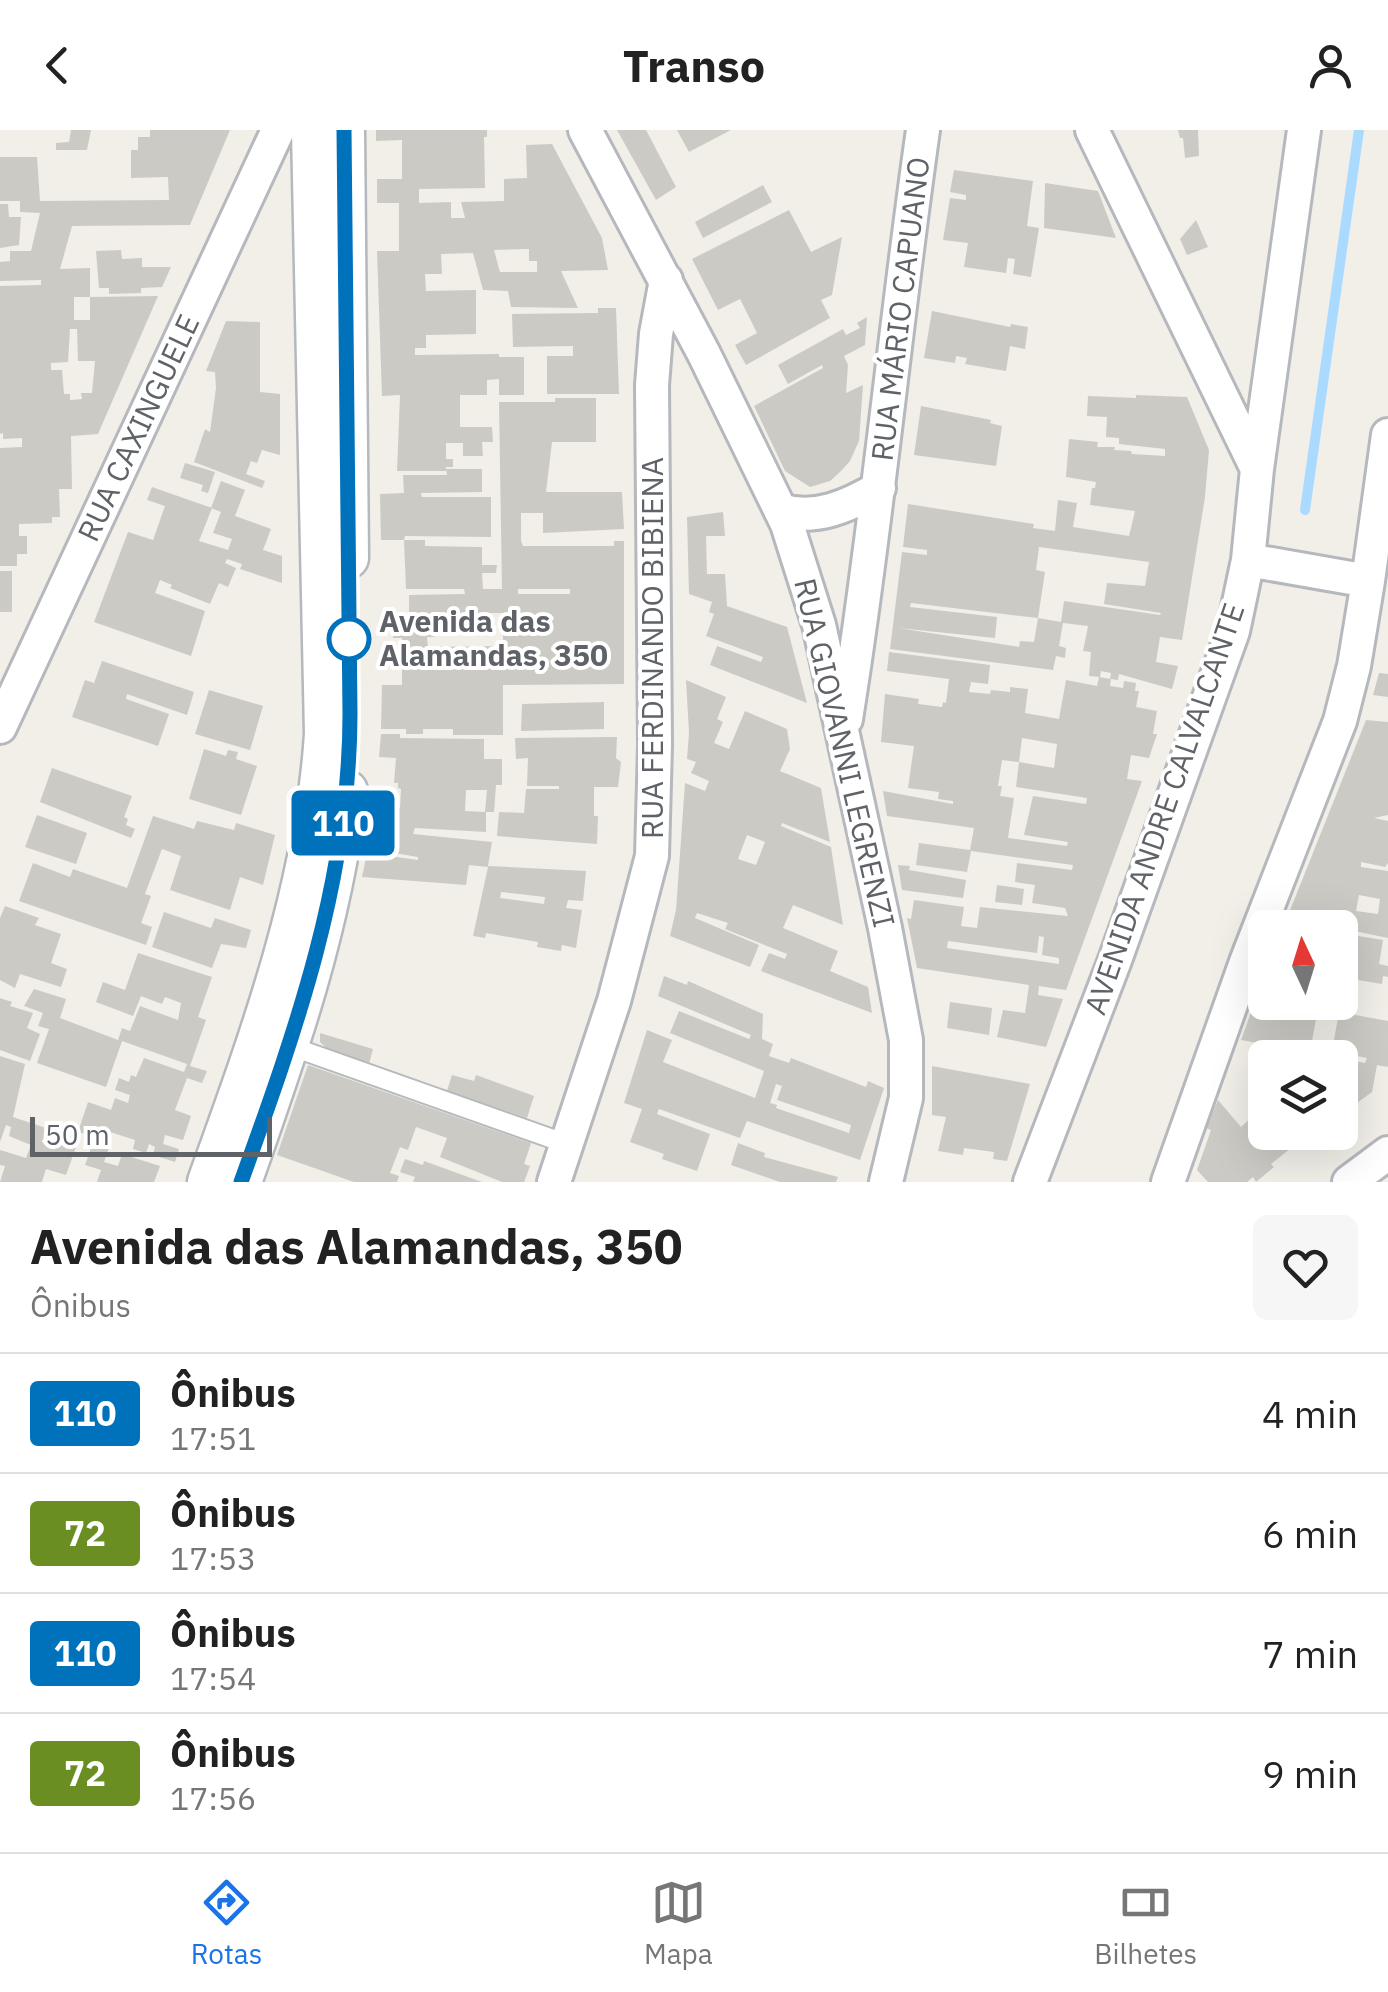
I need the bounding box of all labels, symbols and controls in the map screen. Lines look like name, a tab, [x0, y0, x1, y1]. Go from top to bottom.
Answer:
text: Transo	[623, 36, 765, 94]
icon: back	[30, 38, 85, 93]
icon: person	[1303, 38, 1358, 93]
street label: RUA MÁRIO CAPUANO	[862, 155, 938, 463]
street label: RUA CAXINGUELE	[68, 308, 207, 547]
street label: RUA FERDINANDO BIBIENA	[632, 457, 671, 839]
street label: RUA GIOVANNI LEGRENZI	[786, 574, 905, 931]
street label: AVENIDA ANDRE CALVALCANTE	[1075, 598, 1252, 1019]
place label: Avenida das Alamandas, 350	[379, 601, 608, 674]
marker: Avenida das Alamandas, 350	[328, 618, 370, 660]
line badge: 110	[286, 790, 400, 856]
text: 110	[311, 800, 375, 846]
north arrow	[1248, 910, 1358, 1020]
map controls	[1248, 910, 1358, 1150]
button: layers	[1248, 1040, 1358, 1150]
scale bar	[30, 1112, 272, 1156]
text: 50 m	[45, 1116, 110, 1153]
text: Avenida das Alamandas, 350	[30, 1215, 683, 1277]
button: heart	[1253, 1215, 1358, 1320]
text: Ônibus	[30, 1284, 131, 1326]
text: Ônibus	[170, 1368, 296, 1417]
text: 4 min	[1262, 1389, 1358, 1438]
text: 110	[53, 1390, 117, 1436]
text: 17:51	[170, 1417, 256, 1459]
text: Ônibus	[170, 1488, 296, 1537]
text: 6 min	[1262, 1509, 1358, 1558]
text: 72	[64, 1510, 106, 1556]
text: 17:53	[170, 1537, 256, 1579]
text: Ônibus	[170, 1608, 296, 1657]
text: 7 min	[1262, 1629, 1358, 1678]
text: 110	[53, 1630, 117, 1676]
text: 17:54	[170, 1657, 256, 1699]
text: Ônibus	[170, 1728, 296, 1777]
text: 9 min	[1262, 1749, 1358, 1798]
text: 72	[64, 1750, 106, 1796]
text: 17:56	[170, 1777, 256, 1819]
tab: Rotas	[191, 1875, 262, 1972]
tab: Mapa	[644, 1875, 713, 1972]
tab: Bilhetes	[1094, 1875, 1197, 1972]

